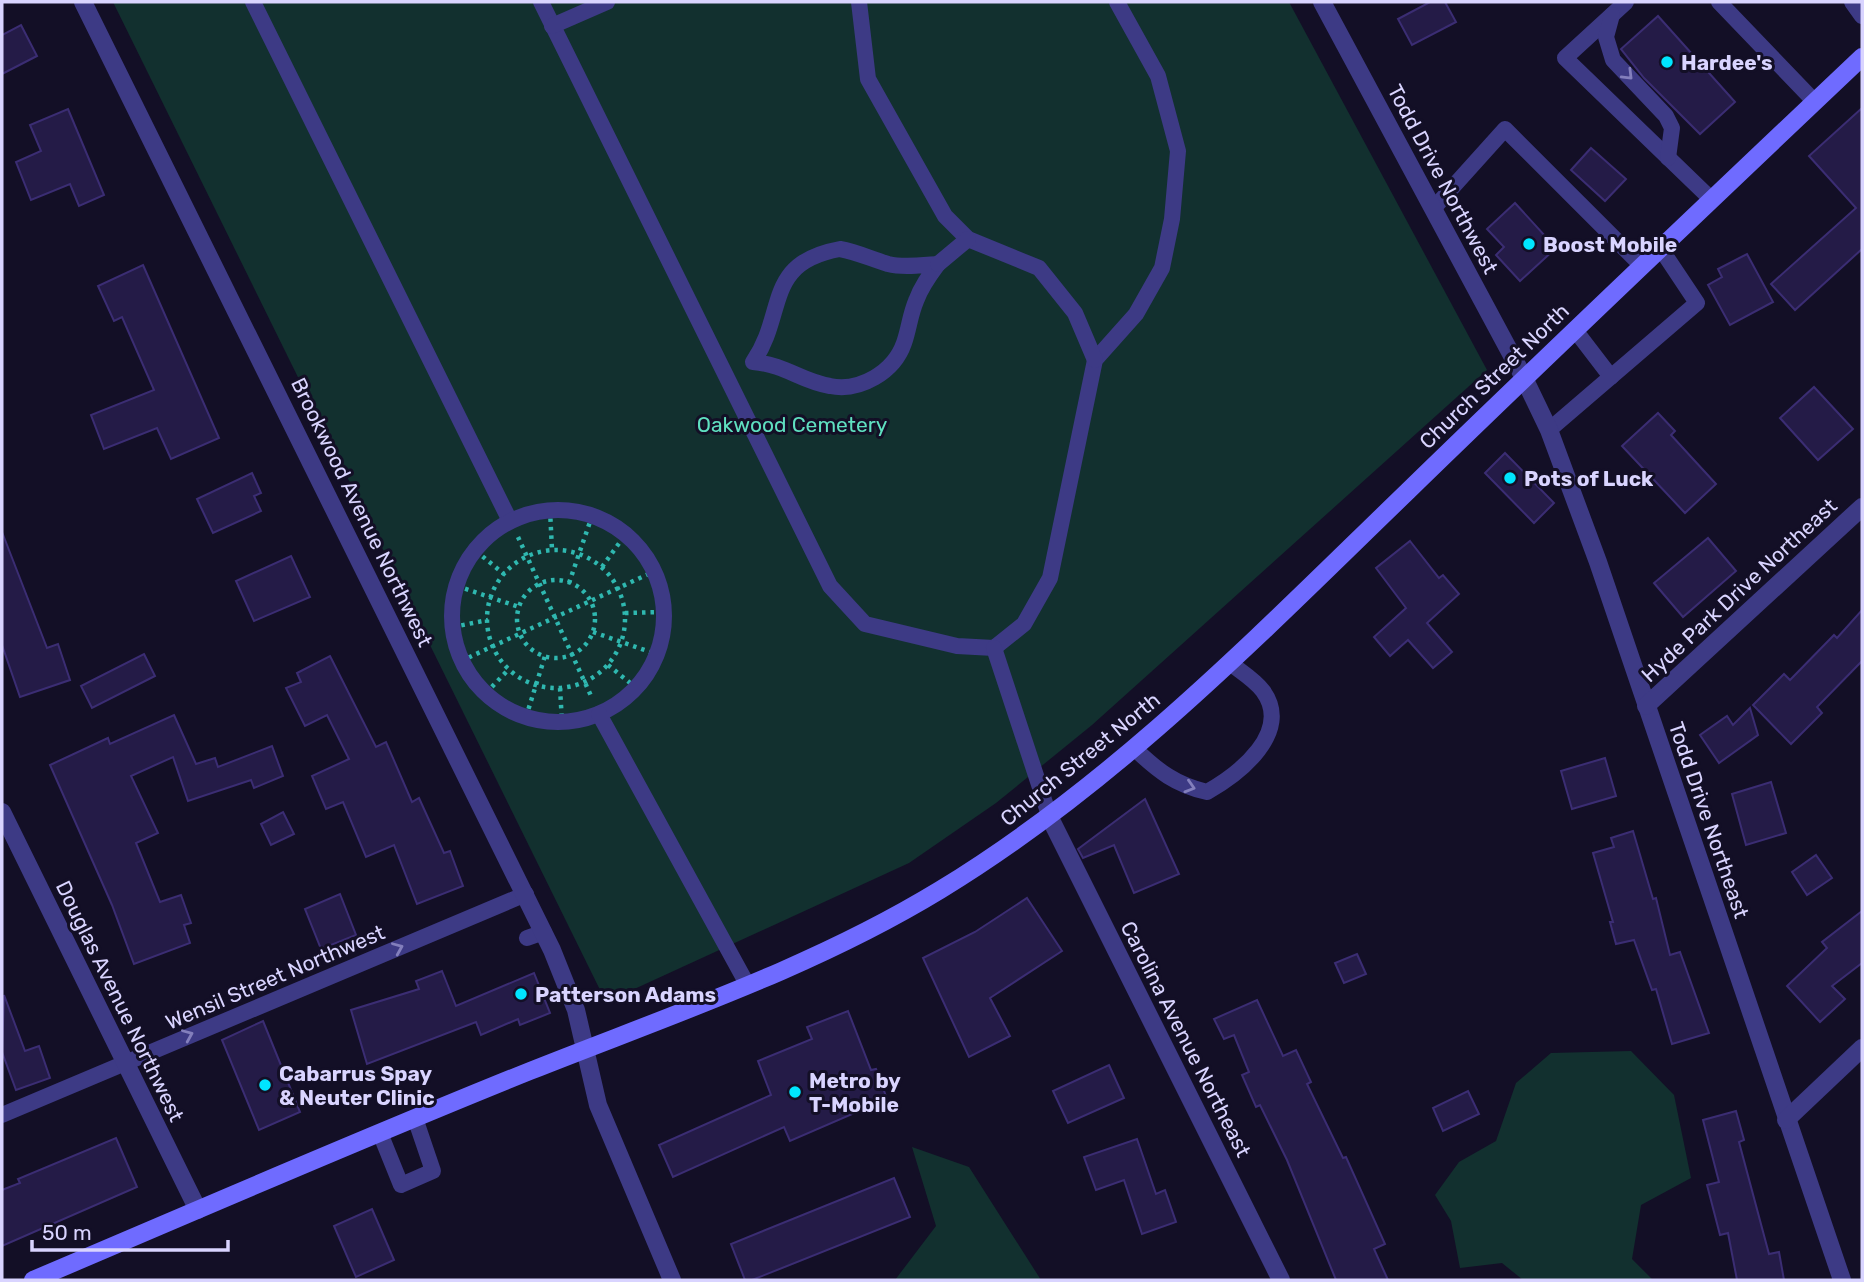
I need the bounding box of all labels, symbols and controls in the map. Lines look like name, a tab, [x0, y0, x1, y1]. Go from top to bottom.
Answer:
place label: Hardee's	[1681, 50, 1773, 75]
marker: Hardee's	[1659, 54, 1675, 70]
one-way arrow	[1619, 67, 1632, 80]
street label: Todd Drive Northwest	[1382, 80, 1504, 278]
place label: Boost Mobile	[1543, 232, 1677, 257]
marker: Boost Mobile	[1521, 236, 1537, 252]
street label: Church Street North	[1414, 298, 1574, 454]
street label: Brookwood Avenue Northwest	[286, 374, 438, 650]
park label: Oakwood Cemetery	[697, 412, 888, 437]
place label: Pots of Luck	[1524, 466, 1654, 491]
marker: Pots of Luck	[1502, 470, 1518, 486]
street label: Hyde Park Drive Northeast	[1636, 493, 1842, 687]
street label: Church Street North	[995, 687, 1165, 831]
street label: Todd Drive Northeast	[1664, 719, 1754, 921]
one-way arrow	[1183, 779, 1195, 794]
street label: Douglas Avenue Northwest	[51, 876, 189, 1126]
street label: Carolina Avenue Northeast	[1116, 917, 1256, 1161]
street label: Wensil Street Northwest	[162, 919, 388, 1035]
one-way arrow	[391, 942, 403, 956]
place label: Patterson Adams	[535, 982, 716, 1007]
marker: Patterson Adams	[513, 986, 529, 1002]
one-way arrow	[181, 1030, 193, 1044]
place label: Cabarrus Spay & Neuter Clinic	[279, 1061, 435, 1110]
place label: Metro by T-Mobile	[809, 1068, 901, 1117]
marker: Cabarrus Spay & Neuter Clinic	[257, 1077, 273, 1093]
marker: Metro by T-Mobile	[787, 1084, 803, 1100]
scale bar	[32, 1208, 228, 1252]
text: 50 m	[42, 1220, 92, 1245]

